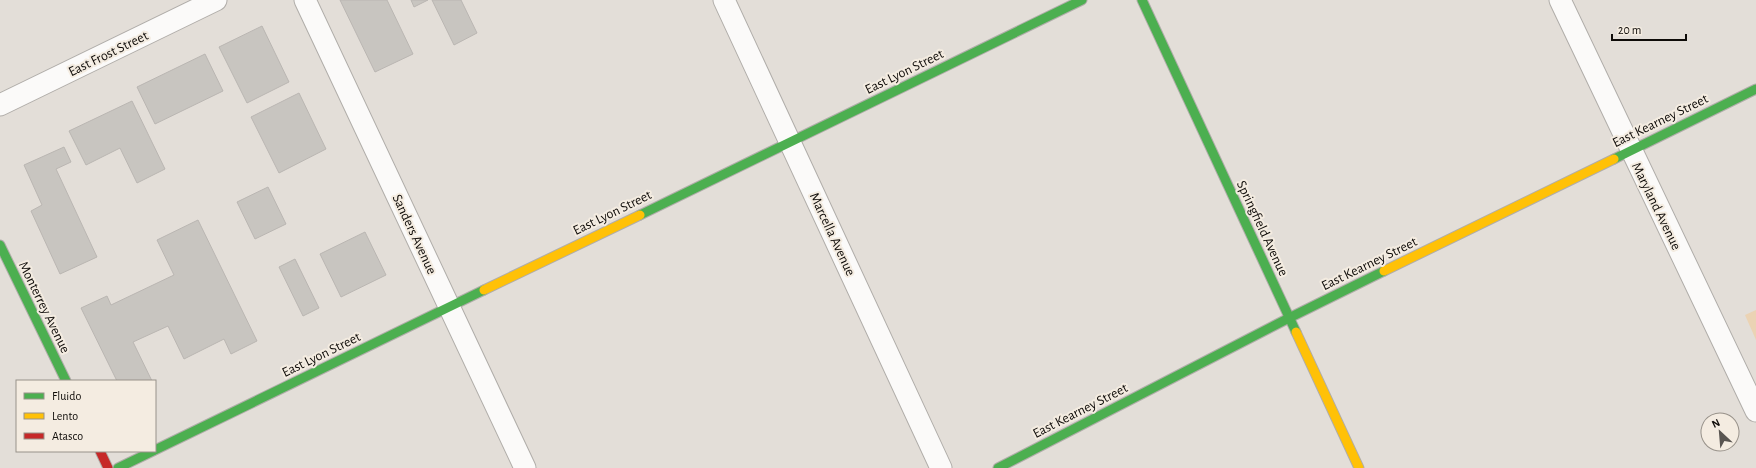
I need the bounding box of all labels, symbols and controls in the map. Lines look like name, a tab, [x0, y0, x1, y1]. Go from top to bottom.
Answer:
scale bar	[1612, 16, 1686, 42]
text: 20 m	[1618, 24, 1641, 36]
street label: East Frost Street	[66, 28, 151, 79]
street label: East Lyon Street	[863, 47, 946, 97]
street label: East Kearney Street	[1610, 91, 1711, 150]
street label: Maryland Avenue	[1629, 161, 1683, 252]
street label: Springfield Avenue	[1234, 179, 1290, 278]
street label: East Lyon Street	[571, 188, 654, 238]
street label: Marcella Avenue	[807, 191, 857, 278]
street label: Sanders Avenue	[389, 192, 439, 277]
street label: East Kearney Street	[1319, 234, 1420, 293]
street label: Monterrey Avenue	[16, 259, 72, 355]
street label: East Lyon Street	[280, 330, 363, 380]
legend	[16, 380, 156, 452]
street label: East Kearney Street	[1031, 381, 1131, 441]
text: Fluido	[52, 390, 81, 402]
text: Lento	[52, 410, 78, 422]
north arrow	[1700, 412, 1740, 452]
text: N	[1710, 417, 1722, 430]
text: Atasco	[52, 430, 83, 442]

